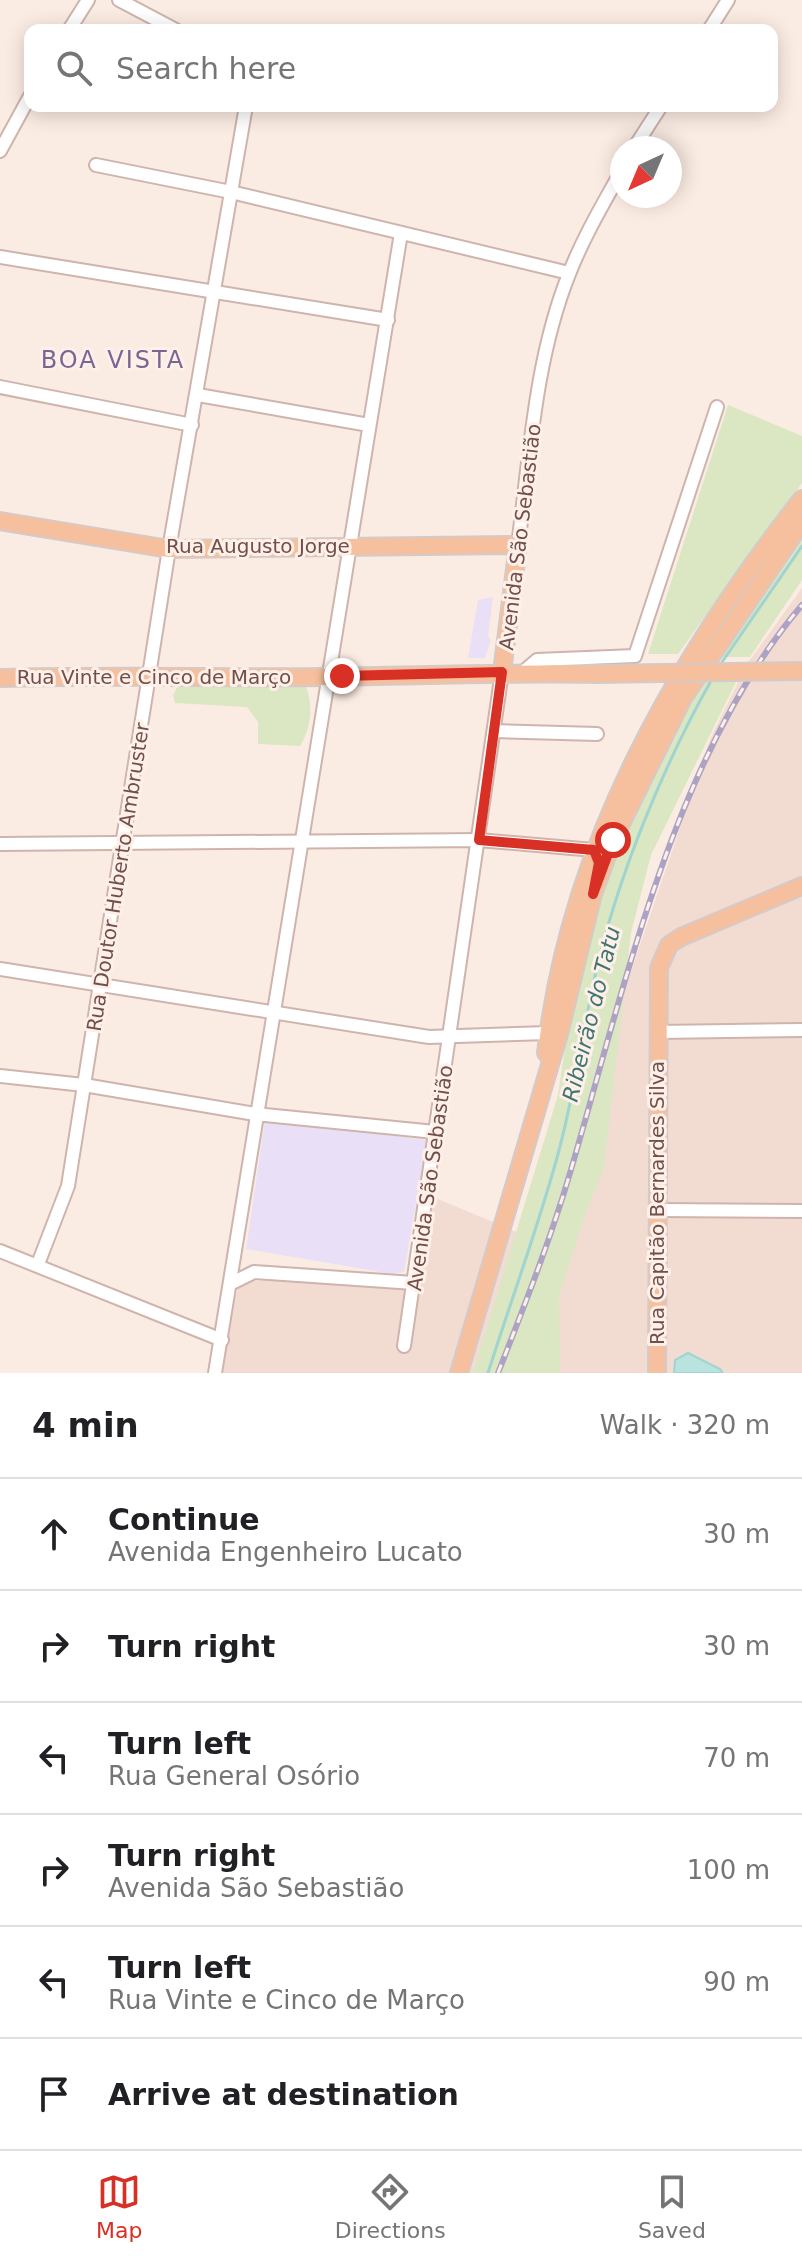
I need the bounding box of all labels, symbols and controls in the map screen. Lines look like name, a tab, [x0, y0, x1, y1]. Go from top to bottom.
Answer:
search box	[24, 24, 778, 112]
icon: search	[52, 46, 96, 90]
text: Search here	[116, 51, 296, 86]
north arrow	[610, 136, 682, 208]
district label: BOA VISTA	[41, 346, 185, 374]
street label: Avenida São Sebastião	[494, 422, 546, 652]
street label: Rua Augusto Jorge	[166, 534, 350, 558]
route end	[324, 658, 360, 694]
street label: Rua Vinte e Cinco de Março	[17, 665, 291, 689]
street label: Rua Doutor Huberto Ambruster	[82, 720, 154, 1033]
route start	[595, 822, 631, 858]
water label: Ribeirão do Tatu	[558, 924, 625, 1104]
street label: Rua Capitão Bernardes Silva	[645, 1061, 669, 1345]
street label: Avenida São Sebastião	[402, 1063, 458, 1293]
text: 4 min	[32, 1405, 139, 1445]
text: Walk · 320 m	[600, 1410, 770, 1440]
text: Continue	[108, 1502, 260, 1537]
icon: ahead	[32, 1512, 76, 1556]
text: 30 m	[703, 1519, 770, 1549]
text: Avenida Engenheiro Lucato	[108, 1537, 463, 1567]
icon: right	[32, 1624, 76, 1668]
text: Turn right	[108, 1629, 275, 1664]
text: 30 m	[703, 1631, 770, 1661]
text: Turn left	[108, 1726, 251, 1761]
icon: left	[32, 1736, 76, 1780]
text: 70 m	[703, 1743, 770, 1773]
text: Rua General Osório	[108, 1761, 360, 1791]
text: Turn right	[108, 1838, 275, 1873]
icon: right	[32, 1848, 76, 1892]
text: 100 m	[687, 1855, 770, 1885]
text: Avenida São Sebastião	[108, 1873, 404, 1903]
text: Turn left	[108, 1950, 251, 1985]
icon: left	[32, 1960, 76, 2004]
text: 90 m	[703, 1967, 770, 1997]
text: Rua Vinte e Cinco de Março	[108, 1985, 465, 2015]
icon: arrive	[32, 2072, 76, 2116]
text: Arrive at destination	[108, 2077, 459, 2112]
tab: Map	[96, 2170, 143, 2243]
tab: Directions	[335, 2170, 446, 2243]
tab: Saved	[638, 2170, 706, 2243]

